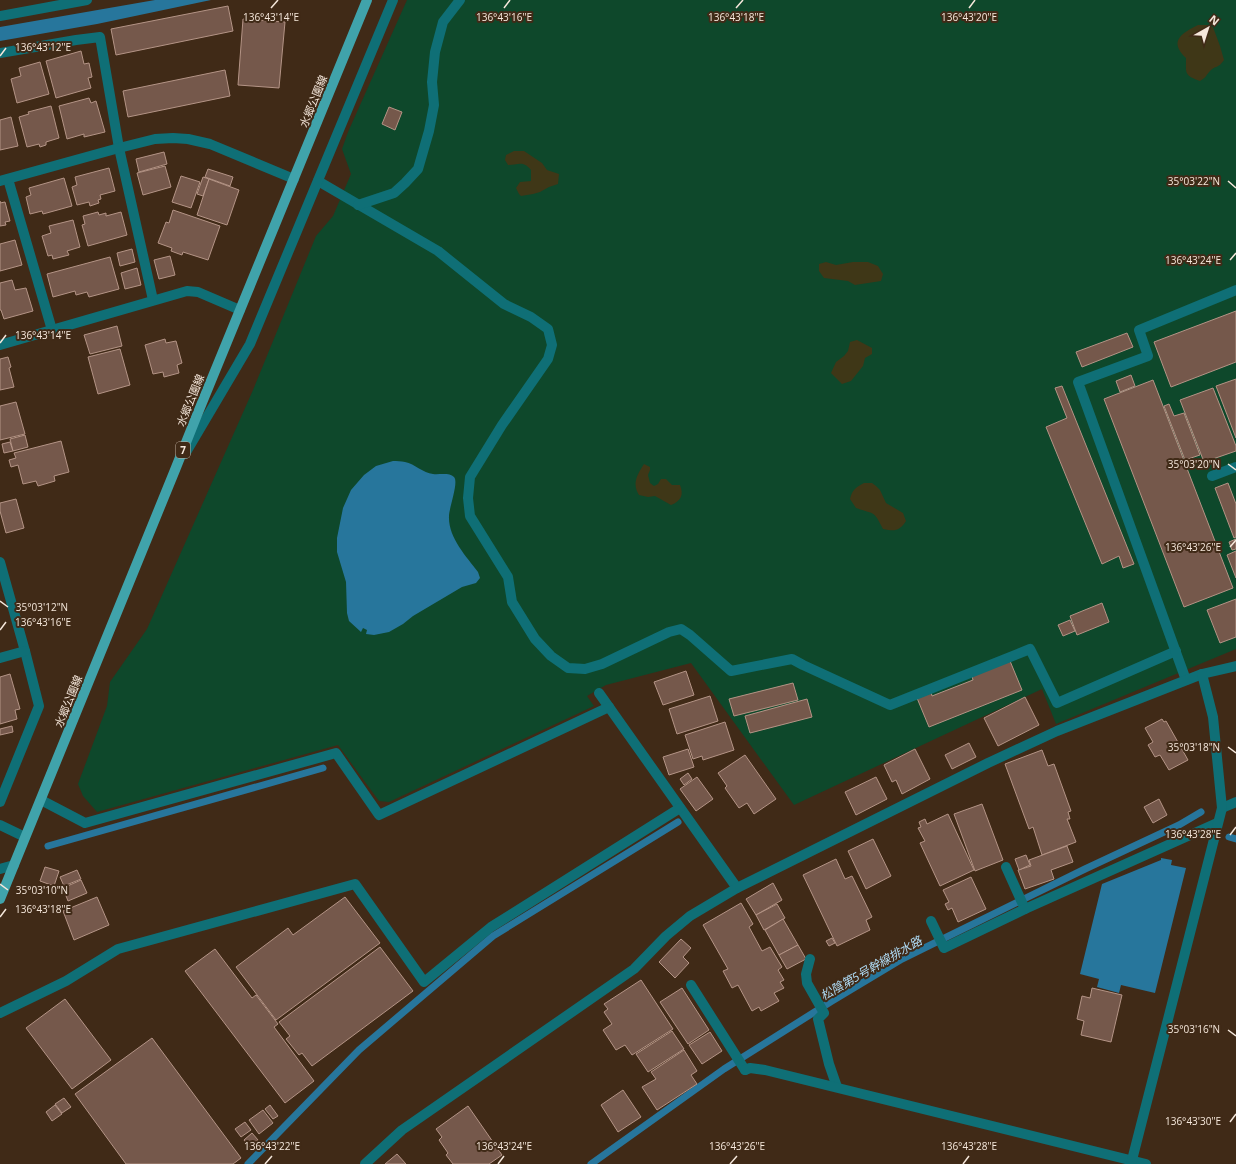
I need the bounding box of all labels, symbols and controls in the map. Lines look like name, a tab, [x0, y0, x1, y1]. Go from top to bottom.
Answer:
north arrow	[1188, 8, 1228, 48]
text: 136°43'14"E	[243, 10, 299, 24]
text: 136°43'16"E	[476, 10, 532, 24]
text: 136°43'18"E	[708, 10, 764, 24]
text: 136°43'20"E	[941, 10, 997, 24]
text: N	[1206, 11, 1223, 28]
text: 136°43'12"E	[15, 40, 71, 54]
street label: 水郷公園線	[296, 73, 330, 129]
text: 35°03'22"N	[1168, 174, 1220, 188]
text: 136°43'24"E	[1165, 253, 1221, 267]
text: 136°43'14"E	[15, 328, 71, 342]
street label: 水郷公園線	[173, 372, 207, 428]
road number: 7	[176, 442, 190, 458]
text: 35°03'20"N	[1168, 457, 1220, 471]
text: 136°43'26"E	[1165, 540, 1221, 554]
text: 35°03'12"N	[16, 600, 68, 614]
text: 136°43'16"E	[15, 615, 71, 629]
street label: 水郷公園線	[51, 673, 85, 729]
text: 35°03'18"N	[1168, 740, 1220, 754]
text: 136°43'28"E	[1165, 827, 1221, 841]
text: 35°03'10"N	[16, 883, 68, 897]
text: 136°43'18"E	[15, 902, 71, 916]
water label: 松陰第5号幹線排水路	[817, 931, 926, 1004]
text: 35°03'16"N	[1168, 1022, 1220, 1036]
text: 136°43'30"E	[1165, 1114, 1221, 1128]
text: 136°43'22"E	[244, 1139, 300, 1153]
text: 136°43'24"E	[476, 1139, 532, 1153]
text: 136°43'26"E	[709, 1139, 765, 1153]
text: 136°43'28"E	[941, 1139, 997, 1153]

